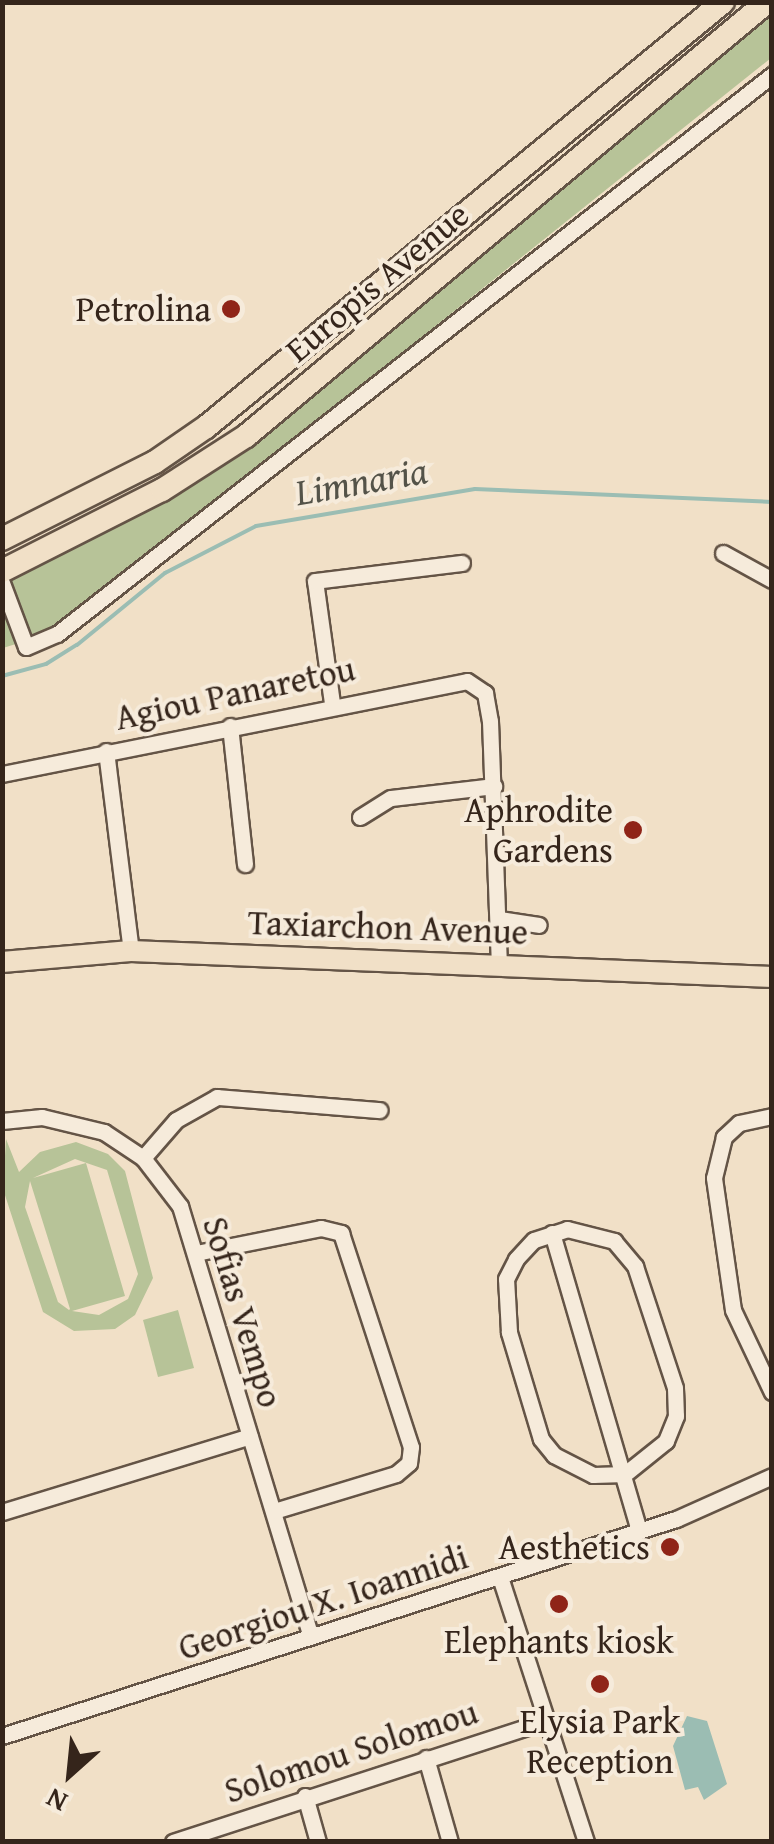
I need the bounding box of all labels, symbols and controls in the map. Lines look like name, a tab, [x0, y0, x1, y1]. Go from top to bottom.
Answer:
street label: Europis Avenue	[277, 193, 477, 371]
place label: Petrolina	[76, 288, 211, 330]
marker: Petrolina	[220, 298, 242, 320]
water label: Limnaria	[291, 447, 431, 515]
street label: Agiou Panaretou	[111, 647, 359, 739]
place label: Aphrodite Gardens	[464, 789, 613, 871]
marker: Aphrodite Gardens	[622, 819, 644, 841]
street label: Taxiarchon Avenue	[247, 901, 529, 953]
street label: Sofias Vempo	[194, 1212, 292, 1412]
place label: Aesthetics	[498, 1526, 650, 1568]
street label: Georgiou X. Ioannidi	[173, 1535, 473, 1669]
marker: Aesthetics	[659, 1536, 681, 1558]
marker: Elephants kiosk	[548, 1593, 570, 1615]
place label: Elephants kiosk	[444, 1620, 674, 1662]
marker: Elysia Park Reception	[589, 1673, 611, 1695]
street label: Solomou Solomou	[219, 1690, 483, 1812]
place label: Elysia Park Reception	[520, 1700, 680, 1782]
north arrow	[20, 1724, 120, 1824]
text: N	[39, 1779, 74, 1824]

